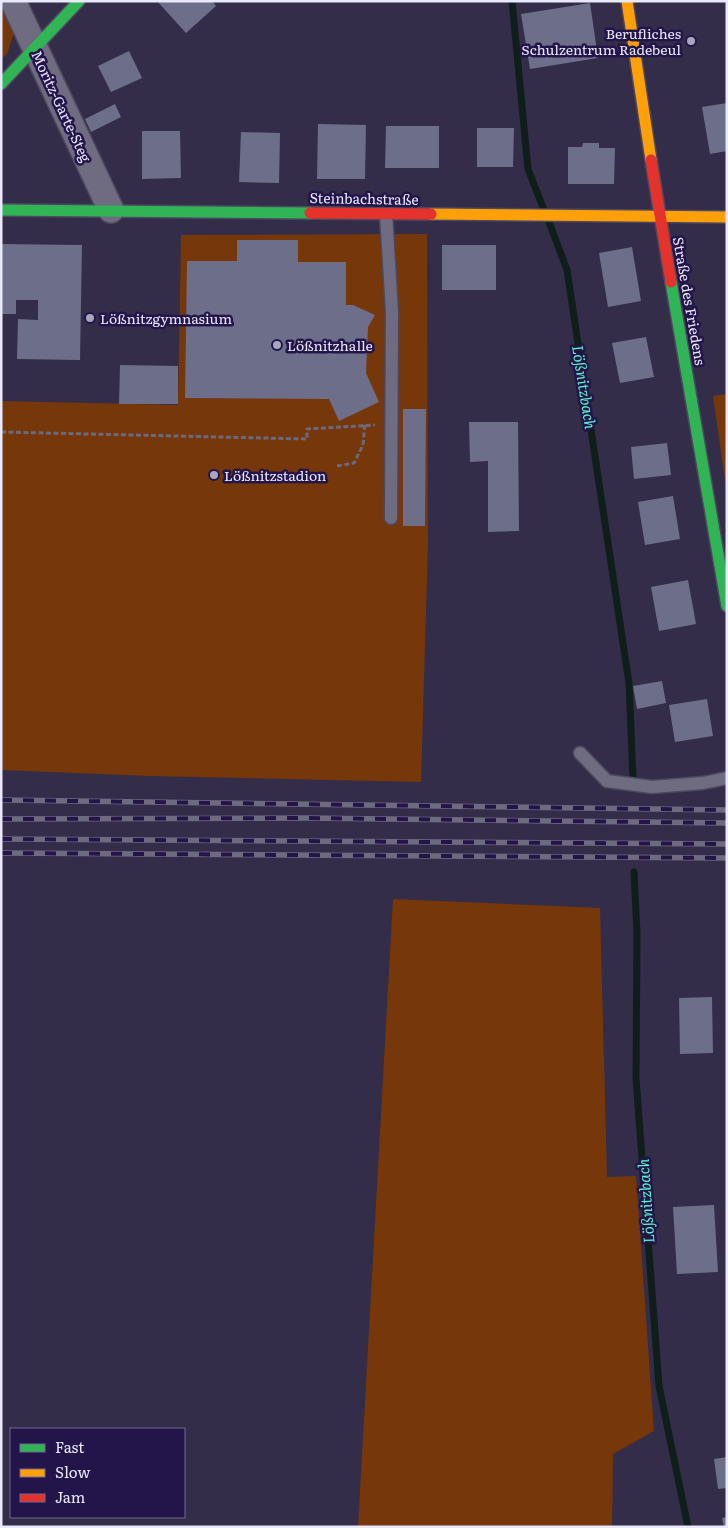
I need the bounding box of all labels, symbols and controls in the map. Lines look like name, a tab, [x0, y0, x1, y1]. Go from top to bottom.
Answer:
place label: Berufliches Schulzentrum Radebeul	[521, 23, 681, 59]
marker: Berufliches Schulzentrum Radebeul	[685, 35, 697, 47]
street label: Moritz-Garte-Steg	[27, 47, 97, 165]
street label: Steinbachstraße	[309, 187, 419, 209]
street label: Straße des Friedens	[669, 235, 711, 367]
place label: Lößnitzgymnasium	[100, 308, 232, 328]
marker: Lößnitzgymnasium	[84, 312, 96, 324]
place label: Lößnitzhalle	[287, 335, 373, 355]
marker: Lößnitzhalle	[271, 339, 283, 351]
water label: Lößnitzbach	[567, 343, 603, 431]
place label: Lößnitzstadion	[224, 465, 326, 485]
marker: Lößnitzstadion	[208, 469, 220, 481]
water label: Lößnitzbach	[631, 1158, 659, 1244]
legend	[10, 1428, 185, 1518]
text: Fast	[55, 1435, 84, 1458]
text: Slow	[55, 1460, 90, 1483]
text: Jam	[55, 1485, 86, 1508]

